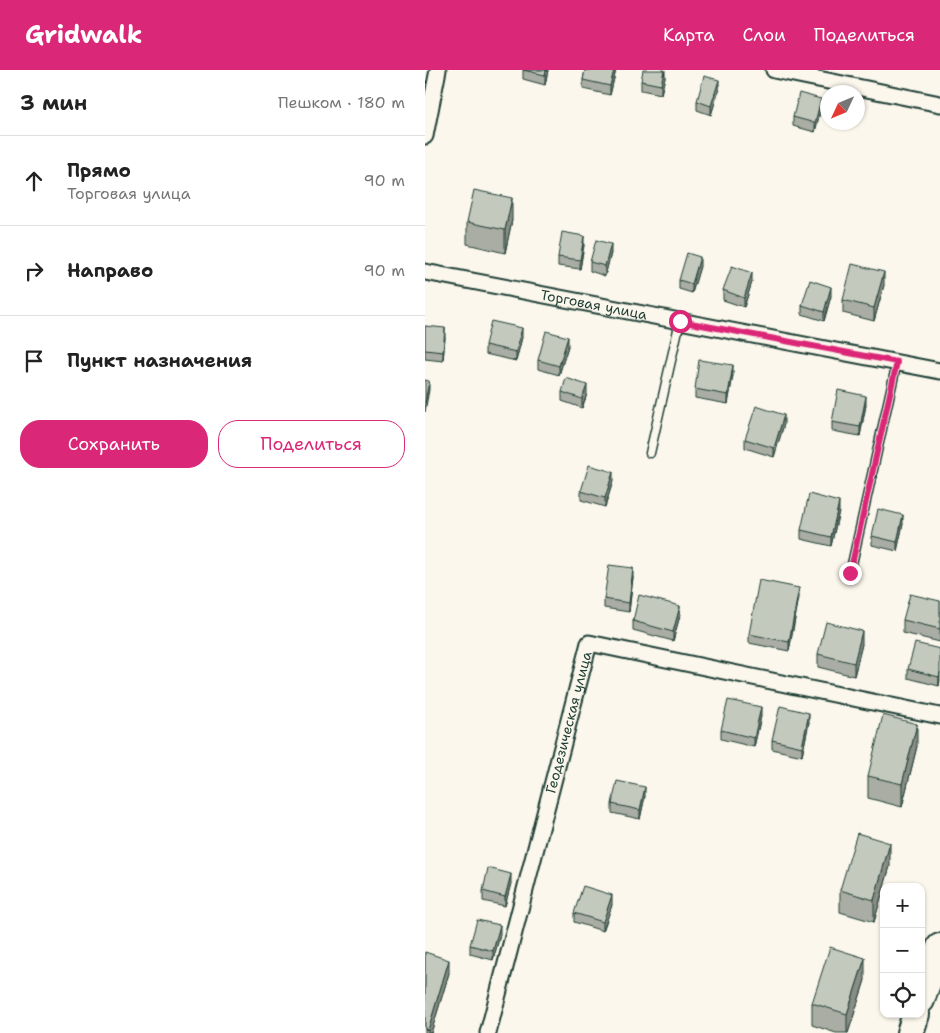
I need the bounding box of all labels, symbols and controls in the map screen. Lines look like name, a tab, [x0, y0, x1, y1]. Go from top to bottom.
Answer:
text: Gridwalk	[25, 19, 142, 51]
text: Карта	[663, 23, 714, 47]
text: Слои	[742, 23, 786, 47]
text: Поделиться	[814, 23, 915, 47]
north arrow	[820, 85, 865, 130]
text: 3 мин	[20, 89, 87, 117]
text: Пешком · 180 m	[278, 92, 405, 113]
text: Прямо	[67, 158, 131, 183]
icon: ahead	[20, 167, 48, 195]
text: 90 m	[364, 170, 405, 191]
text: Торговая улица	[67, 183, 191, 204]
icon: right	[20, 257, 48, 285]
text: Направо	[67, 258, 153, 283]
text: 90 m	[364, 260, 405, 281]
street label: Торговая улица	[539, 285, 649, 324]
route start	[669, 310, 692, 333]
icon: arrive	[20, 347, 48, 375]
text: Пункт назначения	[67, 348, 252, 373]
button: Сохранить	[20, 420, 208, 468]
button: Поделиться	[218, 420, 405, 468]
route end	[839, 562, 862, 585]
street label: Геодезическая улица	[541, 649, 596, 795]
map controls	[880, 883, 925, 1018]
button: +	[880, 883, 925, 928]
button: −	[880, 928, 925, 973]
button: locate	[880, 973, 925, 1018]

